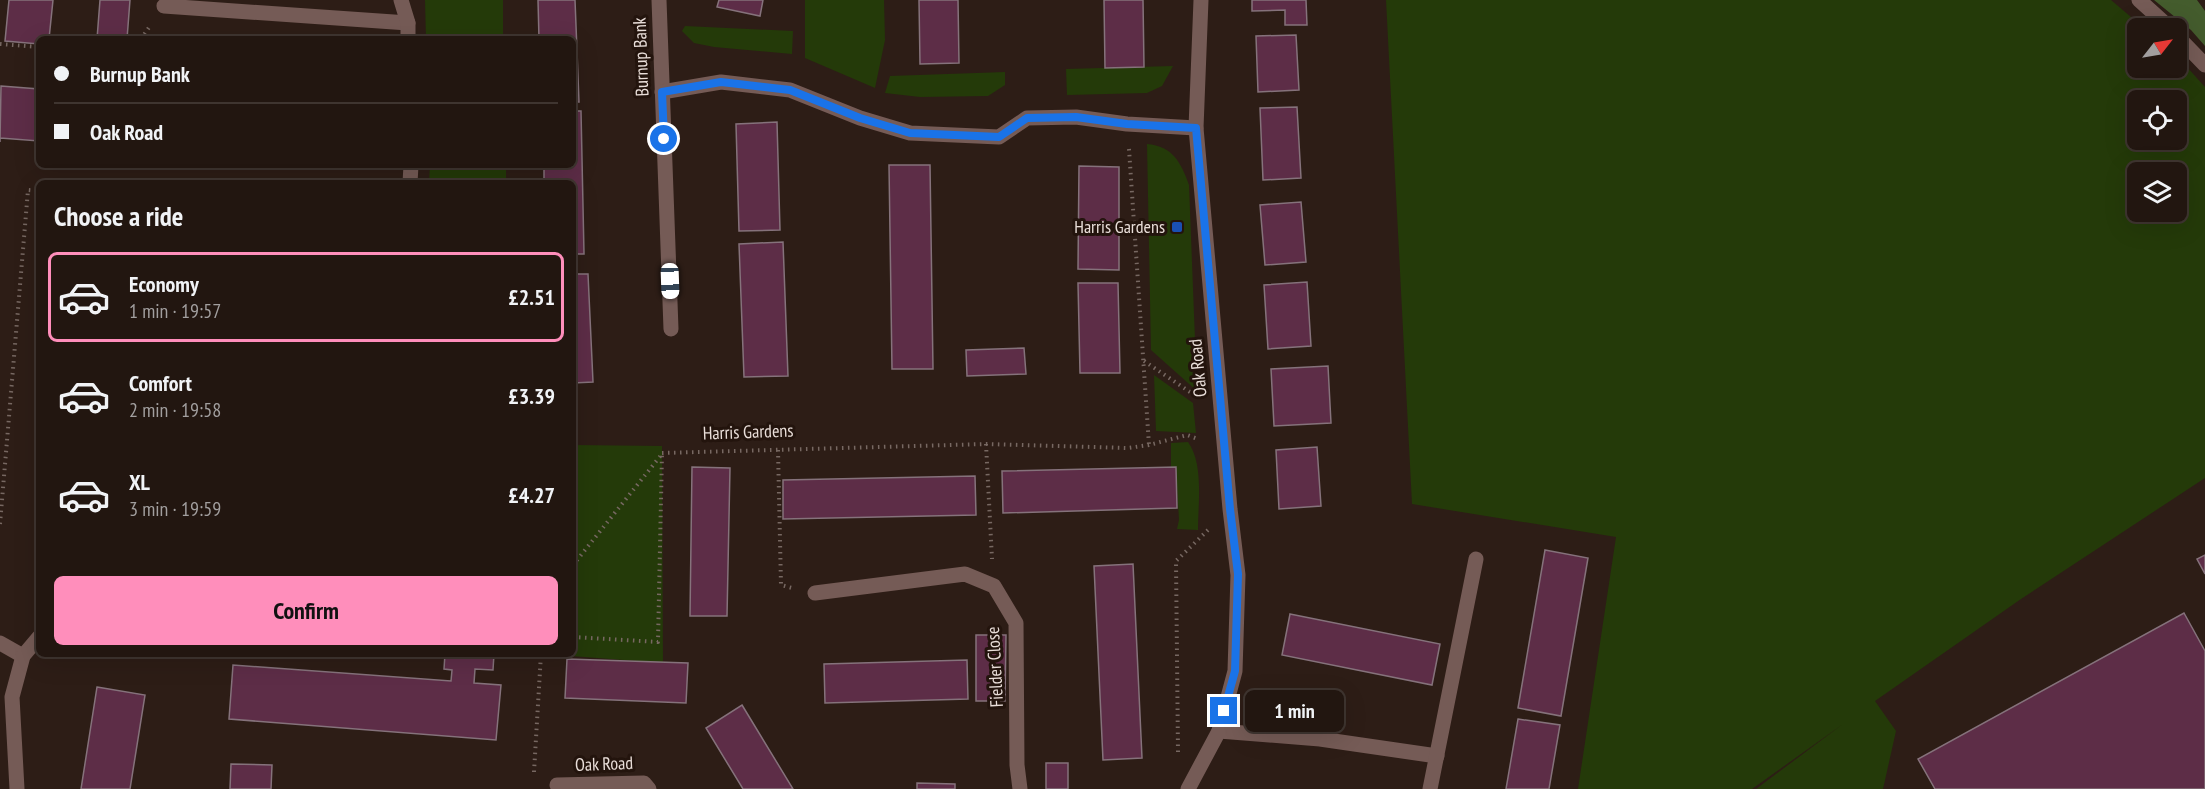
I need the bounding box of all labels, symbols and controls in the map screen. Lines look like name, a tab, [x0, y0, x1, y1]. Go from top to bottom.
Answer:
street label: Burnup Bank	[628, 17, 653, 97]
north arrow	[2127, 18, 2187, 78]
map controls	[2127, 18, 2187, 222]
text: Burnup Bank	[90, 60, 190, 88]
button: locate	[2127, 90, 2187, 150]
text: Oak Road	[90, 118, 163, 146]
route start	[650, 125, 677, 152]
button: layers	[2127, 162, 2187, 222]
text: Choose a ride	[54, 199, 183, 233]
place label: Harris Gardens	[1074, 215, 1165, 238]
marker: Harris Gardens	[1170, 220, 1184, 234]
car	[660, 263, 680, 299]
icon: car	[57, 270, 111, 324]
text: Economy	[129, 270, 199, 298]
text: £2.51	[508, 283, 555, 311]
text: 1 min · 19:57	[129, 298, 221, 324]
street label: Oak Road	[1184, 338, 1211, 398]
icon: car	[57, 369, 111, 423]
text: Comfort	[129, 369, 192, 397]
text: £3.39	[508, 382, 555, 410]
text: 2 min · 19:58	[129, 397, 221, 423]
street label: Harris Gardens	[702, 418, 794, 445]
icon: car	[57, 468, 111, 522]
text: XL	[129, 468, 150, 496]
text: £4.27	[508, 481, 555, 509]
text: 3 min · 19:59	[129, 496, 221, 522]
button: Confirm	[54, 576, 558, 645]
street label: Fielder Close	[981, 626, 1008, 708]
callout: 1 min	[1245, 690, 1344, 732]
route end	[1210, 697, 1237, 724]
text: 1 min	[1274, 698, 1315, 724]
street label: Oak Road	[575, 751, 633, 776]

